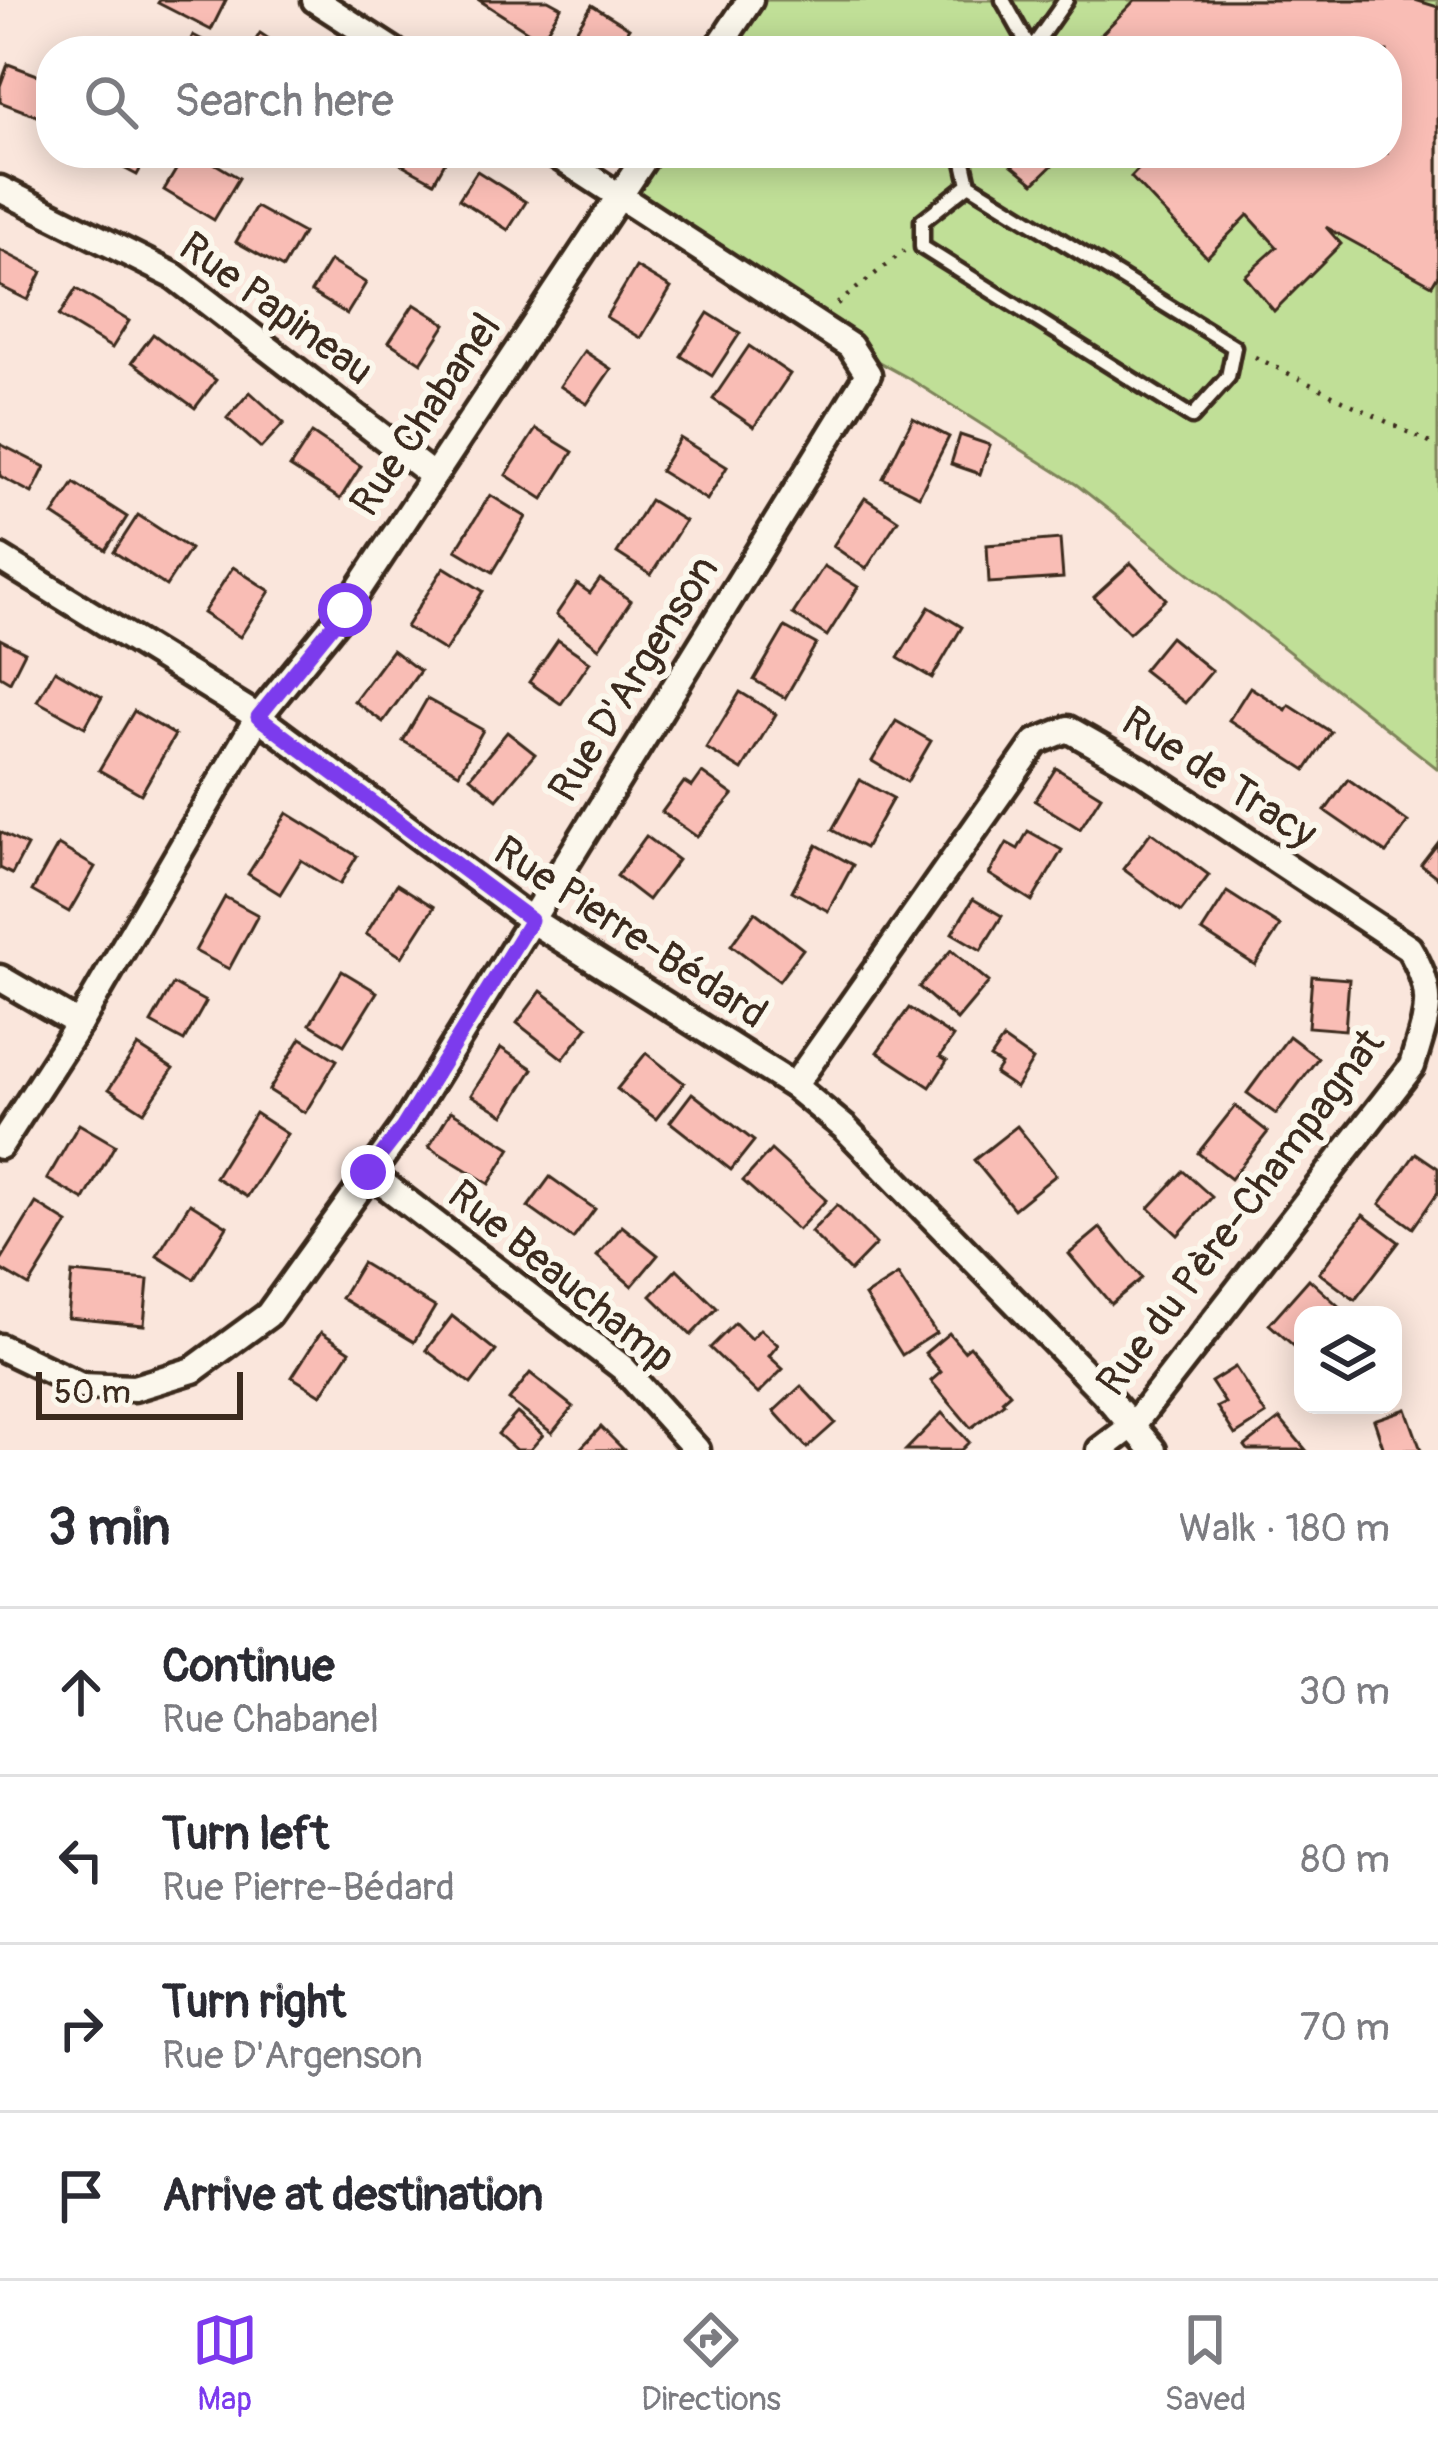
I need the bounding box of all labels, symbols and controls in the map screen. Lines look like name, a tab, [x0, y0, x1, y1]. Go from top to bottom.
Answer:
search box	[36, 36, 1402, 168]
icon: search	[78, 69, 144, 135]
text: Search here	[174, 74, 394, 130]
street label: Rue Papineau	[169, 221, 383, 397]
street label: Rue Chabanel	[339, 304, 513, 526]
street label: Rue D'Argenson	[538, 546, 730, 812]
route start	[318, 583, 372, 637]
street label: Rue de Tracy	[1112, 696, 1326, 860]
street label: Rue Pierre-Bédard	[484, 825, 776, 1041]
street label: Rue du Père-Champagnat	[1086, 1019, 1396, 1407]
route end	[341, 1145, 395, 1199]
street label: Rue Beauchamp	[437, 1170, 685, 1384]
map controls	[1294, 1306, 1402, 1414]
button: layers	[1294, 1306, 1402, 1414]
scale bar	[36, 1366, 243, 1419]
text: 50 m	[54, 1372, 131, 1413]
text: 3 min	[48, 1496, 170, 1560]
text: Walk · 180 m	[1179, 1504, 1390, 1553]
text: Continue	[162, 1639, 335, 1695]
icon: ahead	[48, 1659, 114, 1725]
text: 30 m	[1299, 1667, 1390, 1716]
text: Rue Chabanel	[162, 1695, 379, 1744]
text: Turn left	[162, 1807, 329, 1863]
icon: left	[48, 1827, 114, 1893]
text: 80 m	[1301, 1835, 1390, 1884]
text: Rue Pierre-Bédard	[162, 1863, 455, 1912]
text: Turn right	[162, 1975, 346, 2031]
icon: right	[48, 1995, 114, 2061]
text: 70 m	[1300, 2003, 1390, 2052]
text: Rue D'Argenson	[162, 2031, 423, 2080]
icon: arrive	[48, 2163, 114, 2229]
text: Arrive at destination	[162, 2168, 543, 2224]
tab: Map	[192, 2307, 258, 2420]
tab: Directions	[641, 2307, 781, 2420]
tab: Saved	[1164, 2307, 1246, 2420]

